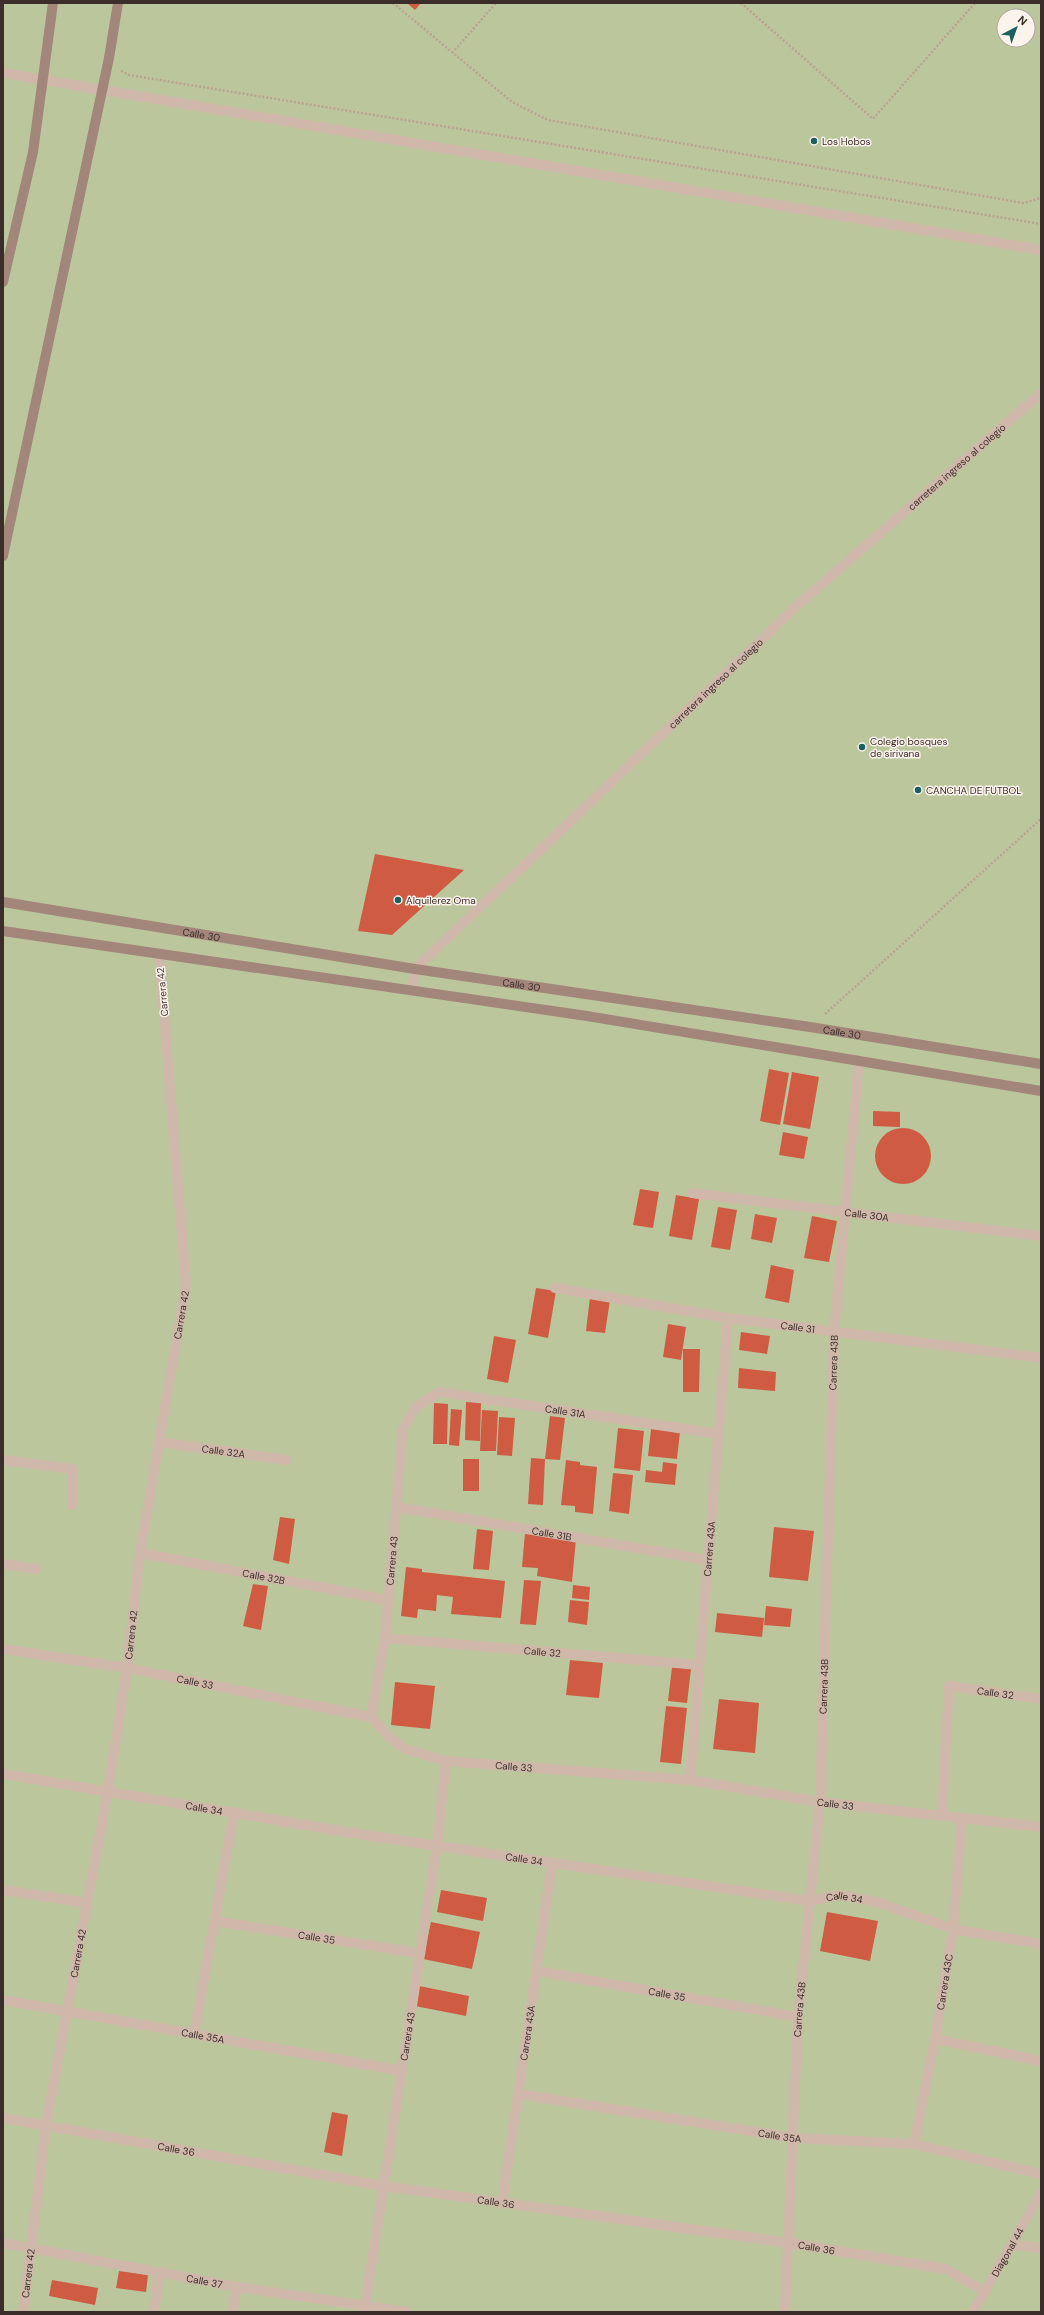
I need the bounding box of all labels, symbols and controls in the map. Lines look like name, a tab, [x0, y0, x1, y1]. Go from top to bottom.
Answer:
north arrow	[996, 8, 1036, 48]
text: N	[1015, 13, 1030, 28]
place label: Los Hobos	[822, 135, 871, 148]
marker: Los Hobos	[809, 136, 819, 146]
street label: carretera ingreso al colegio	[905, 421, 1009, 513]
street label: carretera ingreso al colegio	[666, 635, 766, 732]
place label: Colegio bosques de sirivana	[870, 735, 947, 760]
marker: Colegio bosques de sirivana	[857, 742, 867, 752]
place label: CANCHA DE FUTBOL	[926, 784, 1022, 797]
marker: CANCHA DE FUTBOL	[913, 785, 923, 795]
place label: Alquilerez Oma	[406, 894, 476, 907]
marker: Alquilerez Oma	[393, 895, 403, 905]
street label: Calle 30	[181, 925, 221, 944]
street label: Carrera 42	[154, 967, 171, 1017]
street label: Calle 30	[502, 976, 541, 994]
street label: Calle 30	[822, 1023, 862, 1042]
street label: Calle 30A	[844, 1206, 890, 1224]
street label: Carrera 42	[171, 1289, 192, 1340]
street label: Calle 31	[780, 1319, 816, 1336]
street label: Carrera 43B	[826, 1335, 841, 1390]
street label: Calle 31A	[544, 1402, 587, 1421]
street label: Calle 32A	[201, 1442, 246, 1461]
street label: Carrera 43A	[701, 1520, 718, 1577]
street label: Calle 31B	[531, 1524, 573, 1544]
street label: Carrera 43	[384, 1535, 401, 1586]
street label: Calle 32B	[241, 1567, 286, 1587]
street label: Carrera 42	[122, 1609, 141, 1660]
street label: Calle 32	[523, 1644, 562, 1660]
street label: Carrera 43B	[817, 1659, 831, 1714]
street label: Calle 33	[176, 1672, 215, 1692]
street label: Calle 32	[976, 1684, 1015, 1702]
street label: Calle 33	[495, 1759, 533, 1775]
street label: Calle 33	[816, 1796, 855, 1813]
street label: Calle 34	[185, 1799, 224, 1818]
street label: Calle 34	[505, 1850, 544, 1868]
street label: Calle 34	[825, 1889, 864, 1906]
street label: Carrera 42	[67, 1928, 89, 1979]
street label: Calle 35	[297, 1928, 336, 1947]
street label: Carrera 43C	[934, 1953, 956, 2011]
street label: Carrera 43B	[791, 1981, 809, 2037]
street label: Calle 35	[647, 1985, 686, 2004]
street label: Carrera 43A	[517, 2004, 538, 2061]
street label: Carrera 43	[397, 2011, 418, 2062]
street label: Calle 35A	[180, 2026, 226, 2046]
street label: Calle 35A	[757, 2126, 802, 2145]
street label: Calle 36	[156, 2140, 196, 2159]
street label: Calle 36	[476, 2193, 515, 2211]
street label: Diagonal 44	[989, 2226, 1027, 2279]
street label: Calle 36	[797, 2238, 836, 2257]
street label: Carrera 42	[19, 2248, 38, 2299]
street label: Calle 37	[185, 2272, 224, 2291]

